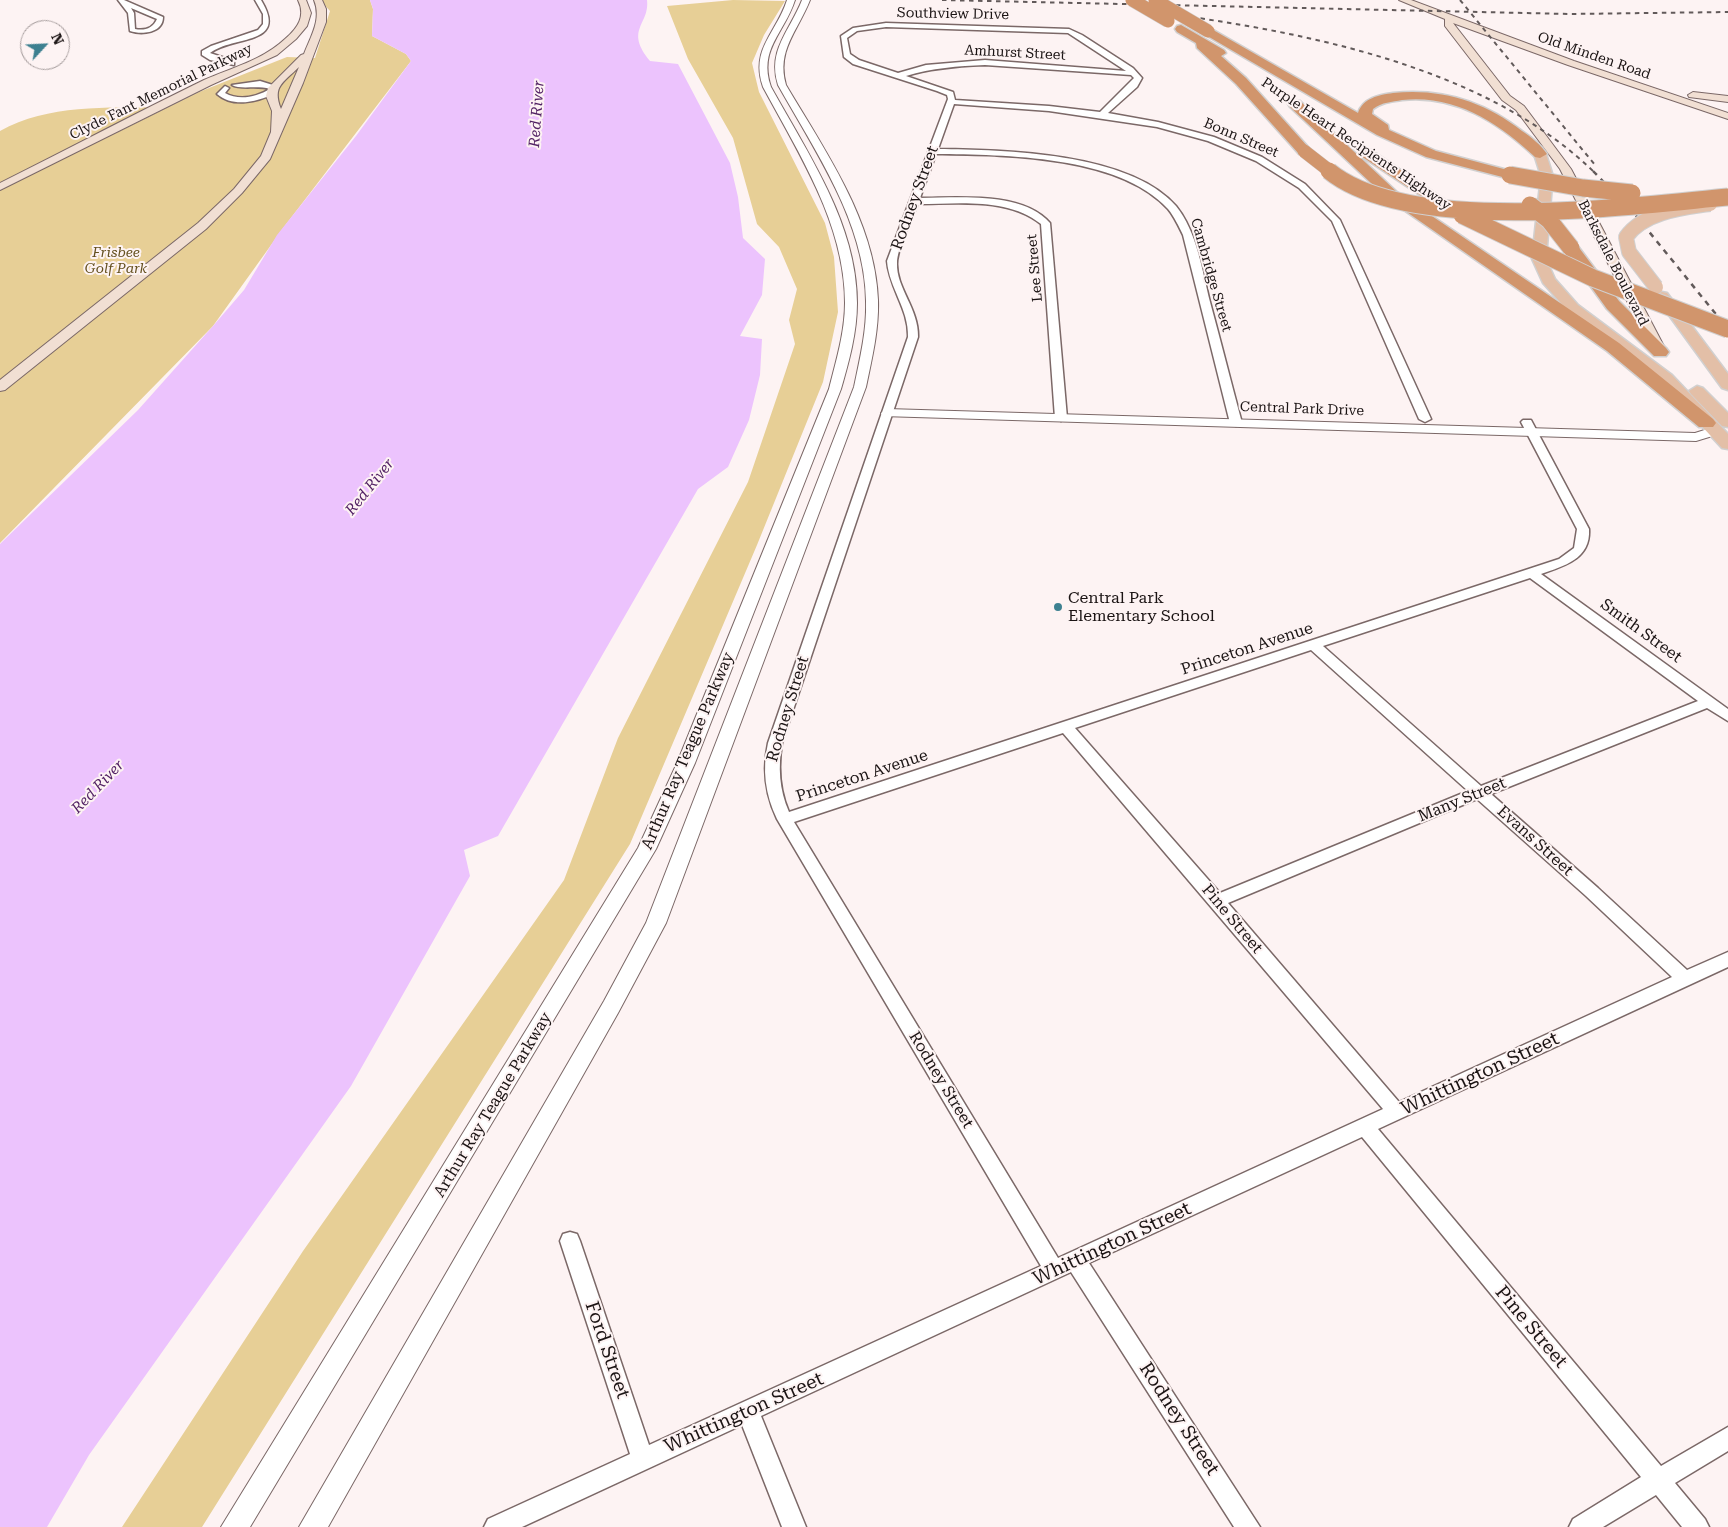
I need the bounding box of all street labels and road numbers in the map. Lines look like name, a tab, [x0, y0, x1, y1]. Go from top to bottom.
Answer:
street label: Southview Drive	[897, 5, 1009, 23]
street label: Old Minden Road	[1535, 29, 1653, 83]
street label: Clyde Fant Memorial Parkway	[67, 40, 255, 144]
street label: Amhurst Street	[964, 42, 1066, 64]
street label: Purple Heart Recipients Highway	[1258, 74, 1454, 214]
street label: Bonn Street	[1201, 115, 1281, 161]
street label: Rodney Street	[887, 143, 943, 253]
street label: Barksdale Boulevard	[1574, 197, 1652, 329]
street label: Cambridge Street	[1187, 216, 1235, 334]
street label: Lee Street	[1024, 233, 1046, 303]
street label: Central Park Drive	[1240, 398, 1364, 420]
street label: Smith Street	[1597, 595, 1685, 667]
street label: Princeton Avenue	[1179, 619, 1315, 679]
street label: Arthur Ray Teague Parkway	[638, 650, 738, 852]
street label: Rodney Street	[763, 654, 813, 764]
street label: Princeton Avenue	[794, 746, 930, 806]
street label: Many Street	[1415, 774, 1509, 826]
street label: Evans Street	[1493, 802, 1577, 880]
street label: Pine Street	[1197, 880, 1267, 958]
street label: Arthur Ray Teague Parkway	[430, 1009, 556, 1201]
street label: Whittington Street	[1397, 1027, 1563, 1121]
street label: Rodney Street	[905, 1028, 977, 1132]
street label: Whittington Street	[1029, 1197, 1195, 1291]
street label: Pine Street	[1490, 1281, 1572, 1373]
street label: Ford Street	[580, 1298, 634, 1402]
street label: Rodney Street	[1134, 1358, 1224, 1480]
street label: Whittington Street	[661, 1368, 827, 1458]

